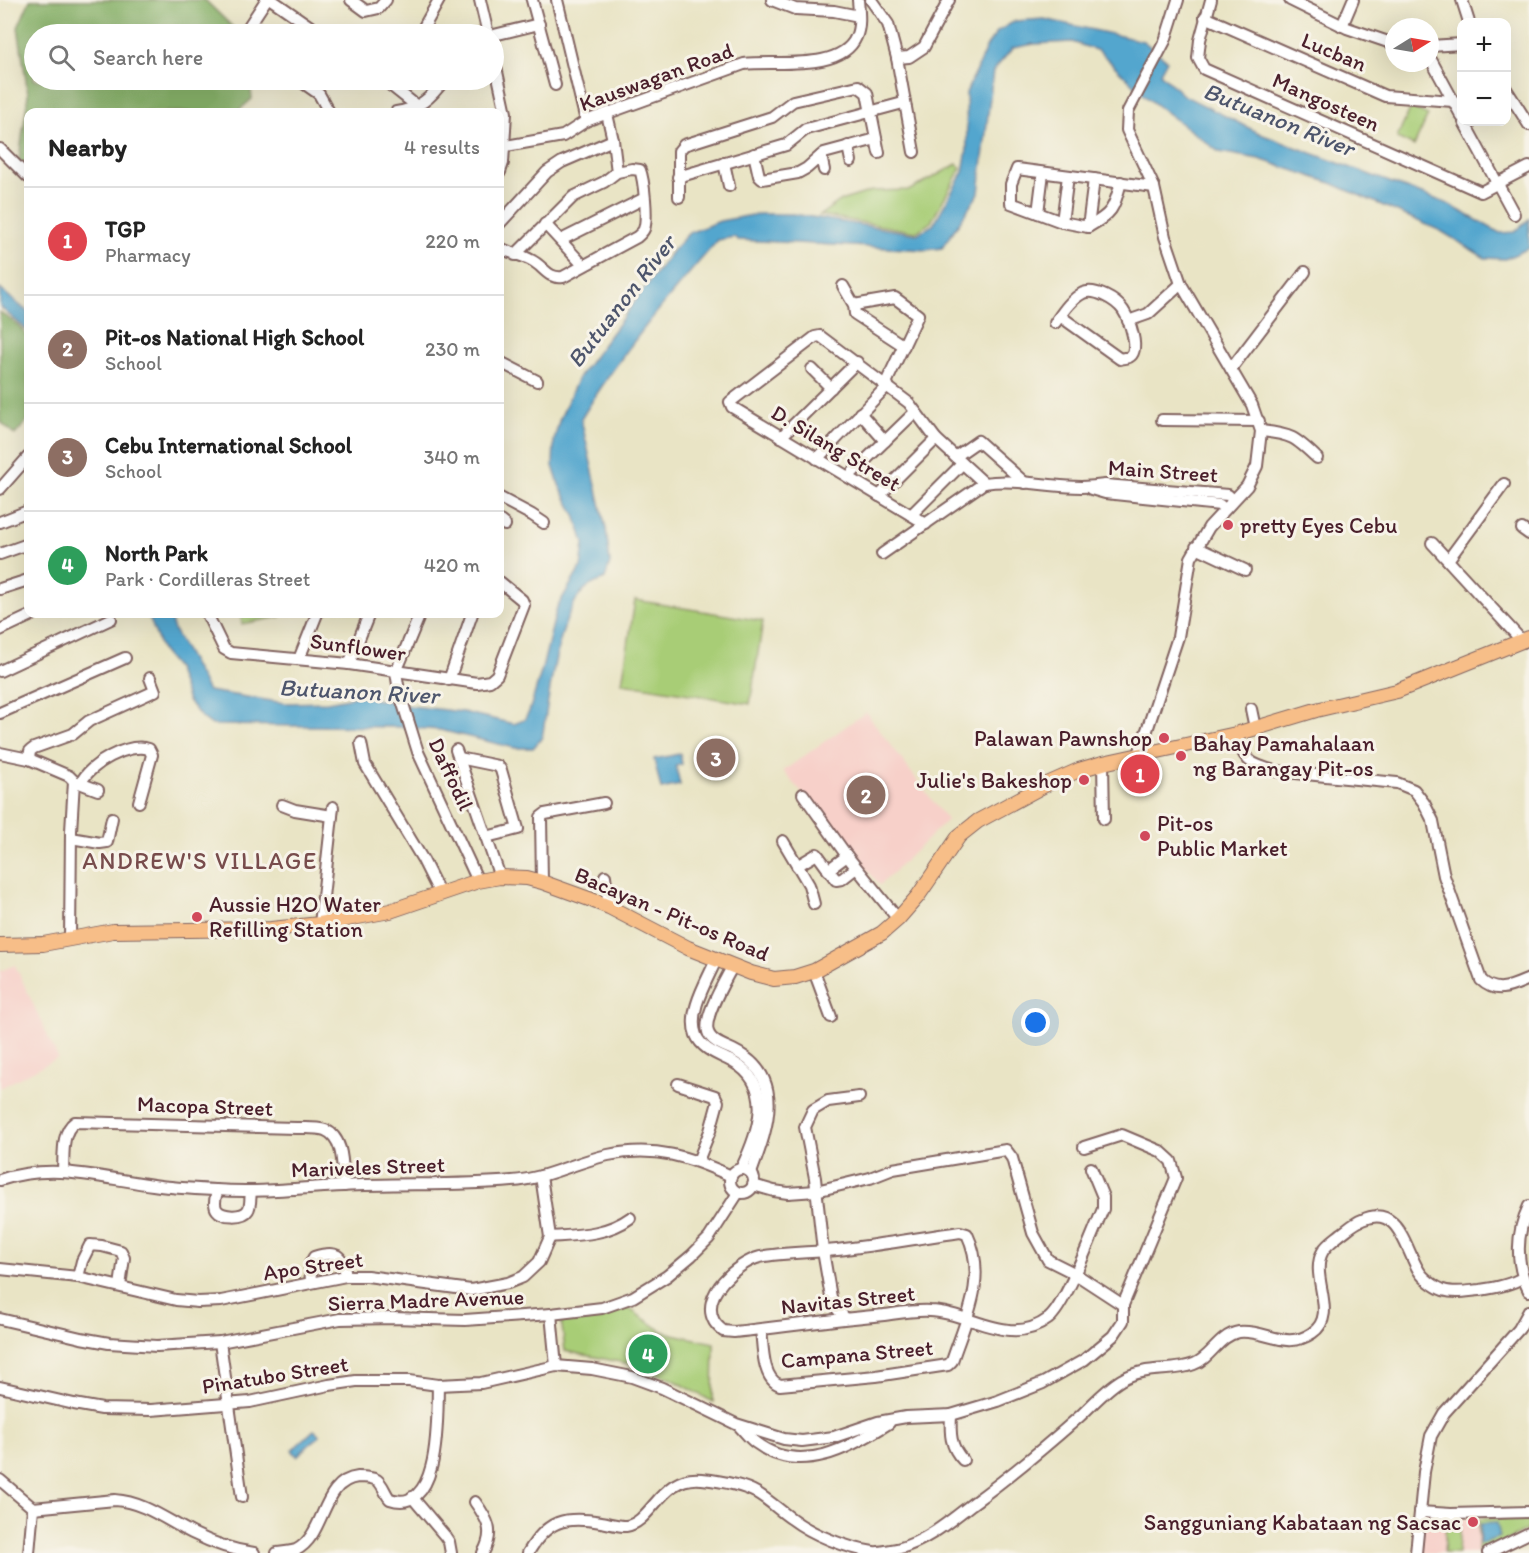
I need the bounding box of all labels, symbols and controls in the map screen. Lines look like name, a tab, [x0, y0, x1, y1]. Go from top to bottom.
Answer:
north arrow	[1385, 18, 1439, 72]
map controls	[1457, 18, 1511, 126]
button: +	[1457, 18, 1511, 72]
search box	[24, 24, 504, 90]
street label: Lucban	[1297, 26, 1371, 78]
street label: Kauswagan Road	[575, 37, 737, 117]
icon: search	[45, 41, 78, 74]
text: Search here	[93, 44, 203, 71]
street label: Mangosteen	[1268, 66, 1384, 138]
button: −	[1457, 72, 1511, 126]
water label: Butuanon River	[1199, 76, 1361, 163]
text: Nearby	[48, 131, 127, 163]
text: 4 results	[404, 135, 480, 159]
text: TGP	[105, 216, 145, 243]
water label: Butuanon River	[560, 227, 683, 373]
text: 1	[63, 229, 72, 253]
text: 220 m	[425, 229, 480, 253]
text: Pharmacy	[105, 243, 191, 267]
text: Pit-os National High School	[105, 324, 364, 351]
text: 2	[62, 337, 73, 361]
text: 230 m	[425, 337, 480, 361]
text: School	[105, 351, 162, 375]
street label: D. Silang Street	[766, 399, 906, 497]
text: Cebu International School	[105, 432, 352, 459]
text: 3	[62, 445, 73, 469]
text: 340 m	[423, 445, 480, 469]
street label: Main Street	[1107, 454, 1219, 488]
text: School	[105, 459, 162, 483]
place label: pretty Eyes Cebu	[1240, 512, 1398, 539]
marker: pretty Eyes Cebu	[1221, 518, 1235, 532]
text: North Park	[105, 540, 208, 567]
text: 4	[61, 553, 74, 577]
text: 420 m	[424, 553, 480, 577]
text: Park · Cordilleras Street	[105, 567, 310, 591]
street label: Sunflower	[308, 627, 408, 667]
water label: Butuanon River	[278, 672, 442, 710]
place label: Palawan Pawnshop	[974, 725, 1152, 752]
place label: Bahay Pamahalaan ng Barangay Pit-os	[1193, 730, 1375, 782]
marker: Palawan Pawnshop	[1157, 731, 1171, 745]
street label: Daffodil	[422, 733, 480, 815]
pin: 3	[696, 736, 736, 780]
marker: Bahay Pamahalaan ng Barangay Pit-os	[1174, 749, 1188, 763]
pin: 1	[1120, 752, 1160, 796]
place label: Julie's Bakeshop	[917, 767, 1072, 794]
pin: 2	[846, 772, 886, 818]
marker: Julie's Bakeshop	[1077, 773, 1091, 787]
place label: Pit-os Public Market	[1157, 810, 1288, 862]
marker: Pit-os Public Market	[1138, 829, 1152, 843]
district label: ANDREW'S VILLAGE	[82, 846, 318, 875]
street label: Bacayan - Pit-os Road	[571, 861, 773, 967]
place label: Aussie H2O Water Refilling Station	[209, 891, 381, 943]
marker: Aussie H2O Water Refilling Station	[190, 910, 204, 924]
your location	[1021, 1008, 1050, 1037]
street label: Macopa Street	[137, 1090, 273, 1122]
street label: Mariveles Street	[291, 1151, 445, 1183]
street label: Apo Street	[261, 1246, 365, 1286]
street label: Navitas Street	[780, 1280, 916, 1320]
street label: Sierra Madre Avenue	[327, 1283, 525, 1317]
pin: 4	[628, 1332, 668, 1376]
street label: Campana Street	[780, 1334, 934, 1374]
street label: Pinatubo Street	[200, 1350, 350, 1400]
place label: Sangguniang Kabataan ng Sacsac	[1144, 1509, 1461, 1536]
marker: Sangguniang Kabataan ng Sacsac	[1466, 1515, 1480, 1529]

